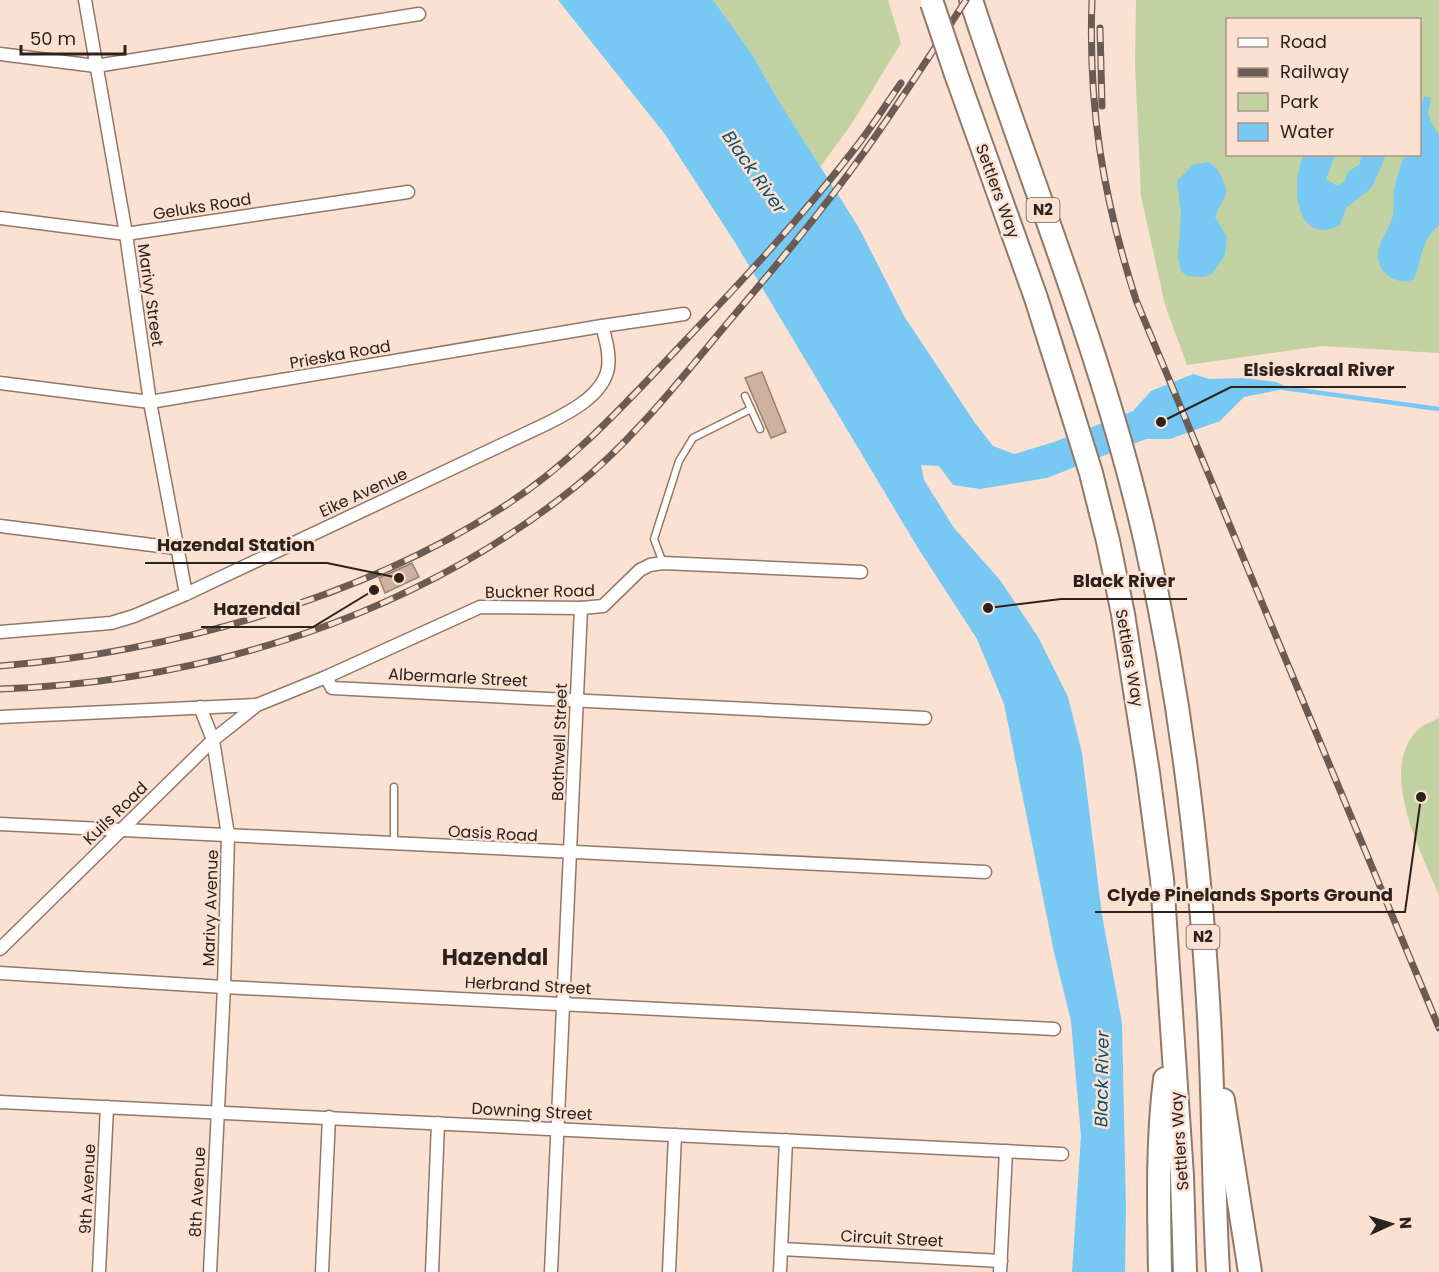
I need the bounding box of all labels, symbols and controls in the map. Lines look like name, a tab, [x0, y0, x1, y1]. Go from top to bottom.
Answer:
scale bar	[21, 18, 124, 56]
legend	[1226, 18, 1421, 156]
text: 50 m	[30, 26, 76, 51]
text: Road	[1280, 29, 1327, 54]
text: Railway	[1280, 59, 1349, 84]
text: Park	[1280, 89, 1319, 114]
text: Water	[1280, 119, 1334, 144]
water label: Black River	[716, 125, 793, 219]
street label: Settlers Way	[970, 141, 1025, 242]
street label: Geluks Road	[151, 187, 253, 226]
road number: N2	[1026, 198, 1060, 222]
street label: Marivy Street	[132, 242, 169, 348]
street label: Prieska Road	[288, 334, 392, 375]
callout: Elsieskraal River	[1231, 351, 1406, 387]
text: Elsieskraal River	[1243, 357, 1395, 382]
street label: Eike Avenue	[315, 462, 411, 523]
callout: Hazendal Station	[145, 527, 327, 563]
text: Hazendal Station	[157, 532, 315, 557]
callout: Black River	[1061, 563, 1187, 599]
text: Black River	[1073, 568, 1175, 593]
street label: Buckner Road	[485, 579, 595, 604]
callout: Hazendal	[201, 591, 313, 627]
text: Hazendal	[213, 596, 301, 621]
street label: Settlers Way	[1110, 607, 1149, 709]
street label: Albermarle Street	[388, 662, 528, 693]
street label: Bothwell Street	[546, 682, 573, 801]
street label: Kuils Road	[78, 777, 153, 850]
street label: Oasis Road	[447, 820, 538, 847]
street label: Marivy Avenue	[197, 849, 224, 967]
callout: Clyde Pinelands Sports Ground	[1095, 876, 1405, 912]
text: Clyde Pinelands Sports Ground	[1107, 882, 1393, 907]
road number: N2	[1186, 925, 1220, 949]
district label: Hazendal	[442, 942, 548, 973]
street label: Herbrand Street	[464, 971, 592, 1000]
water label: Black River	[1088, 1029, 1115, 1127]
street label: Settlers Way	[1165, 1091, 1194, 1191]
street label: Downing Street	[471, 1097, 593, 1126]
street label: 9th Avenue	[74, 1143, 101, 1235]
street label: 8th Avenue	[184, 1146, 211, 1238]
north arrow	[1361, 1194, 1421, 1254]
text: N	[1394, 1216, 1417, 1230]
street label: Circuit Street	[840, 1224, 944, 1253]

